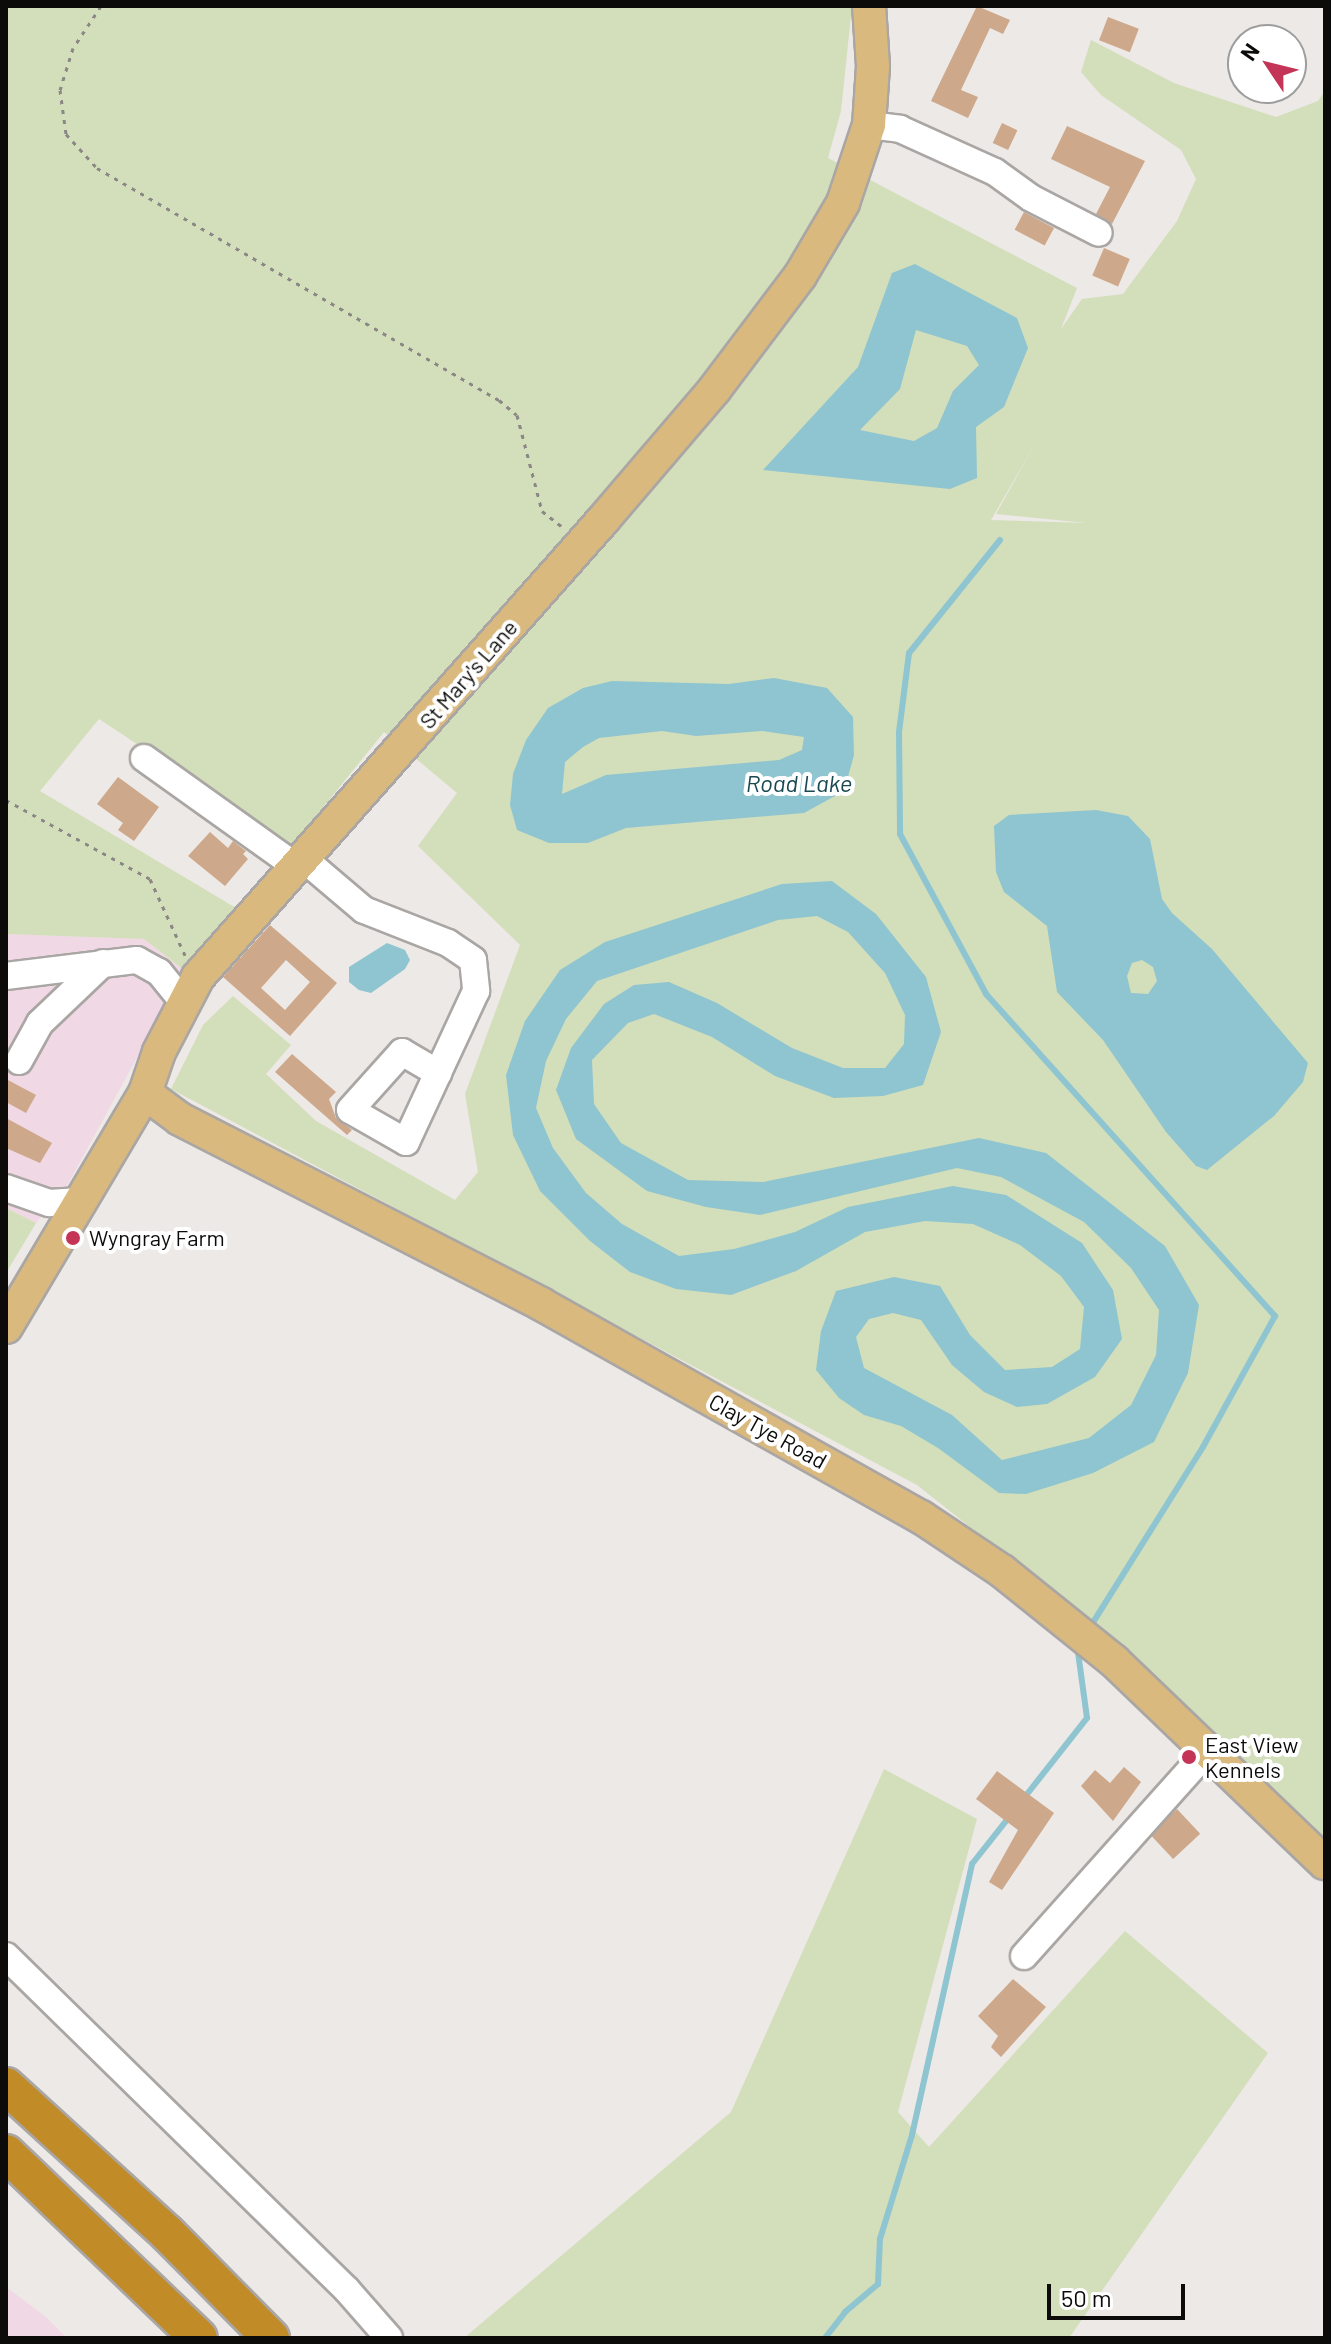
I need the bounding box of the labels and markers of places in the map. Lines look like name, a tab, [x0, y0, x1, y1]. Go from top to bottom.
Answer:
place label: Wyngray Farm	[89, 1225, 225, 1251]
marker: Wyngray Farm	[64, 1229, 82, 1247]
place label: East View Kennels	[1205, 1731, 1298, 1782]
marker: East View Kennels	[1180, 1748, 1198, 1766]

